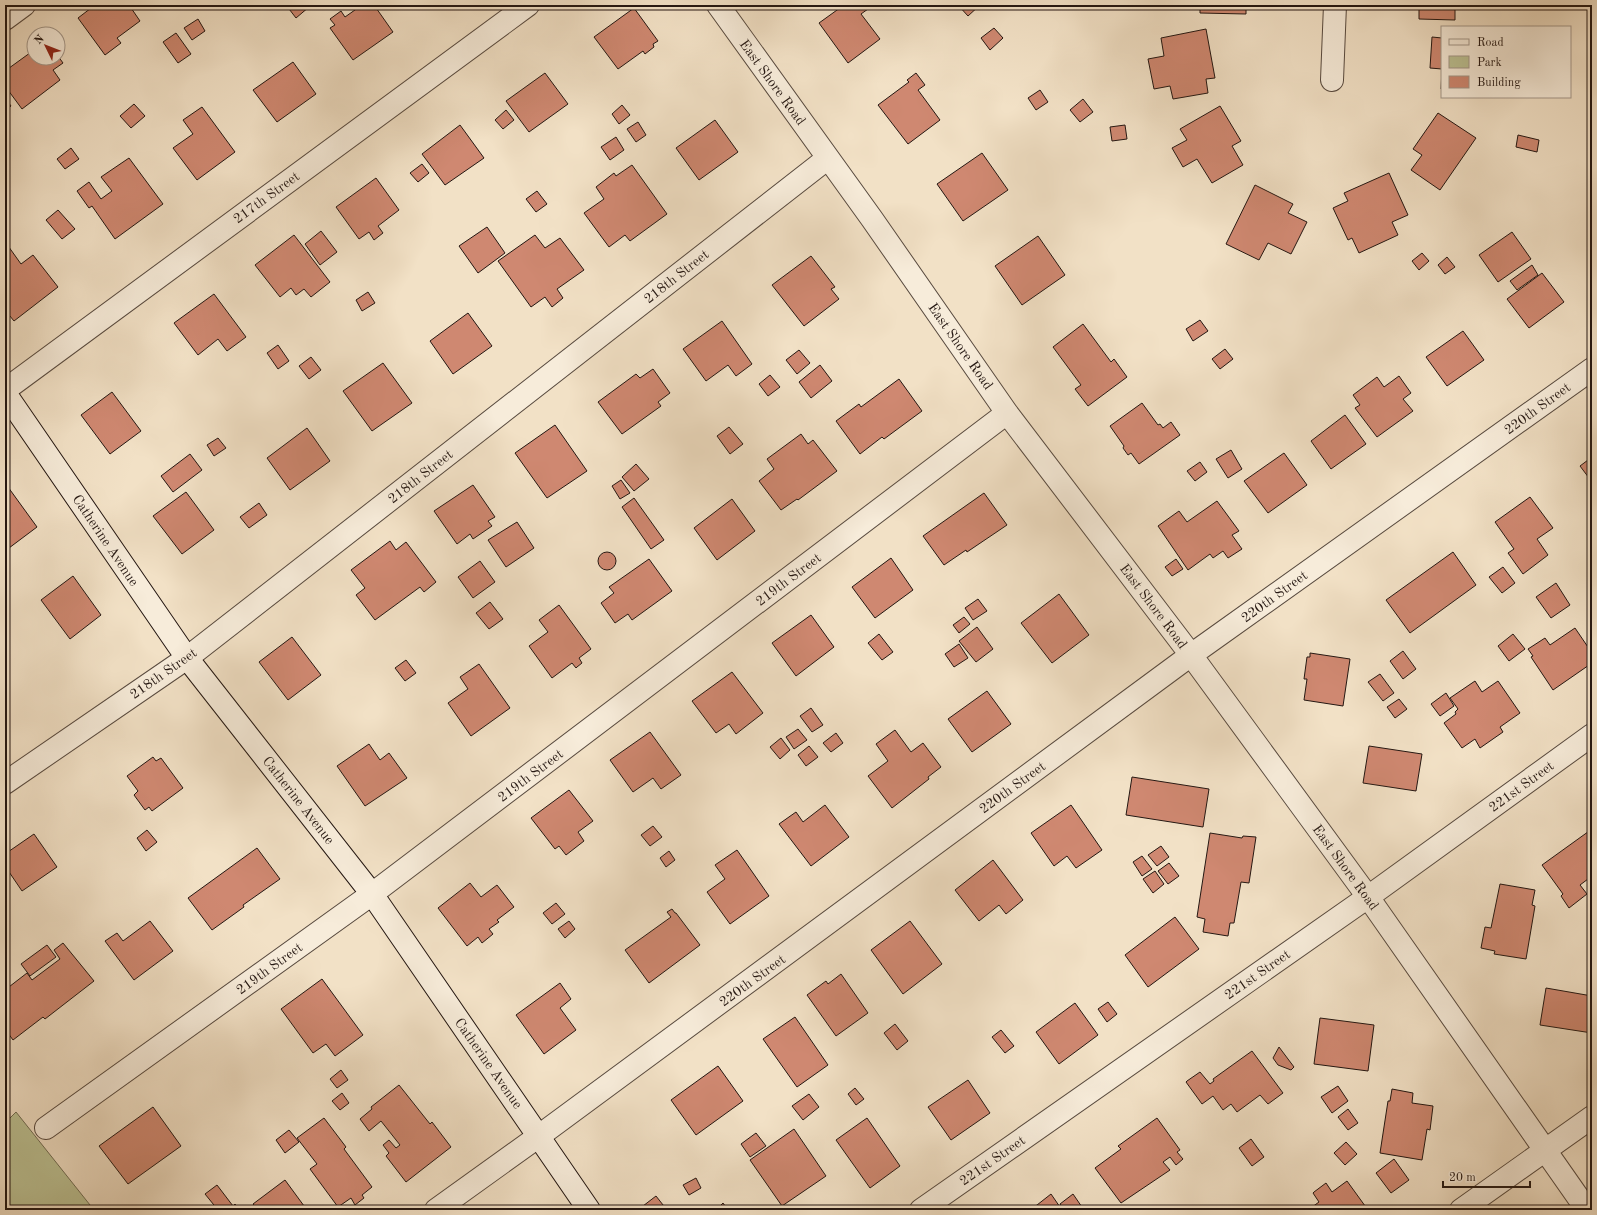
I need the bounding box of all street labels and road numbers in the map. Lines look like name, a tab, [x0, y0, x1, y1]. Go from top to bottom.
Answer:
street label: East Shore Road	[737, 37, 808, 128]
street label: 217th Street	[231, 169, 302, 226]
street label: 218th Street	[642, 247, 712, 306]
street label: East Shore Road	[925, 301, 995, 392]
street label: 220th Street	[1502, 380, 1573, 437]
street label: 218th Street	[386, 447, 456, 506]
street label: Catherine Avenue	[69, 492, 141, 589]
street label: 219th Street	[753, 551, 824, 609]
street label: East Shore Road	[1117, 562, 1189, 652]
street label: 220th Street	[1239, 568, 1310, 625]
street label: 218th Street	[128, 646, 200, 702]
street label: 219th Street	[495, 747, 566, 805]
street label: Catherine Avenue	[260, 754, 337, 847]
street label: 220th Street	[977, 759, 1048, 816]
street label: 221st Street	[1487, 759, 1557, 815]
street label: East Shore Road	[1310, 822, 1381, 913]
street label: 219th Street	[234, 940, 305, 997]
street label: 221st Street	[1222, 947, 1293, 1002]
street label: 220th Street	[717, 952, 788, 1009]
street label: Catherine Avenue	[452, 1016, 525, 1111]
street label: 221st Street	[957, 1133, 1028, 1188]

